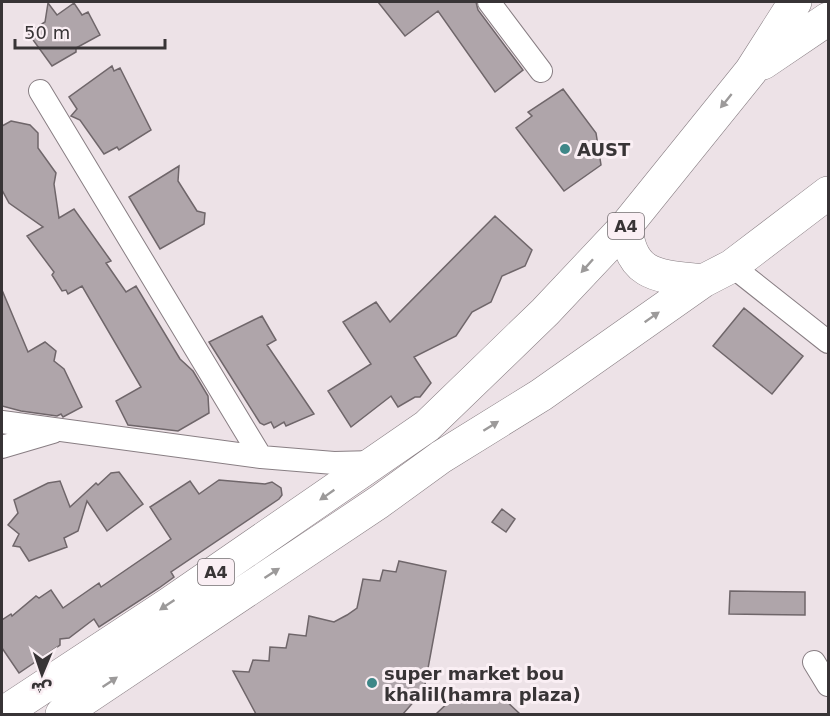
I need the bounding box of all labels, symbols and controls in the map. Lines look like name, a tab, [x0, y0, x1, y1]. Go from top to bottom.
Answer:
scale bar	[15, 12, 165, 50]
text: 50 m	[24, 22, 70, 43]
one-way arrow	[720, 93, 733, 109]
place label: AUST	[577, 139, 631, 160]
marker: AUST	[558, 142, 572, 156]
road number: A4	[608, 213, 644, 239]
one-way arrow	[581, 258, 594, 273]
one-way arrow	[644, 312, 660, 323]
one-way arrow	[483, 421, 499, 432]
one-way arrow	[319, 489, 335, 500]
road number: A4	[198, 559, 234, 585]
one-way arrow	[264, 568, 280, 579]
one-way arrow	[158, 600, 175, 611]
north arrow	[12, 644, 72, 704]
place label: super market bou khalil(hamra plaza)	[384, 663, 581, 705]
one-way arrow	[102, 676, 118, 687]
marker: super market bou khalil(hamra plaza)	[365, 676, 379, 690]
text: ش	[30, 679, 53, 698]

